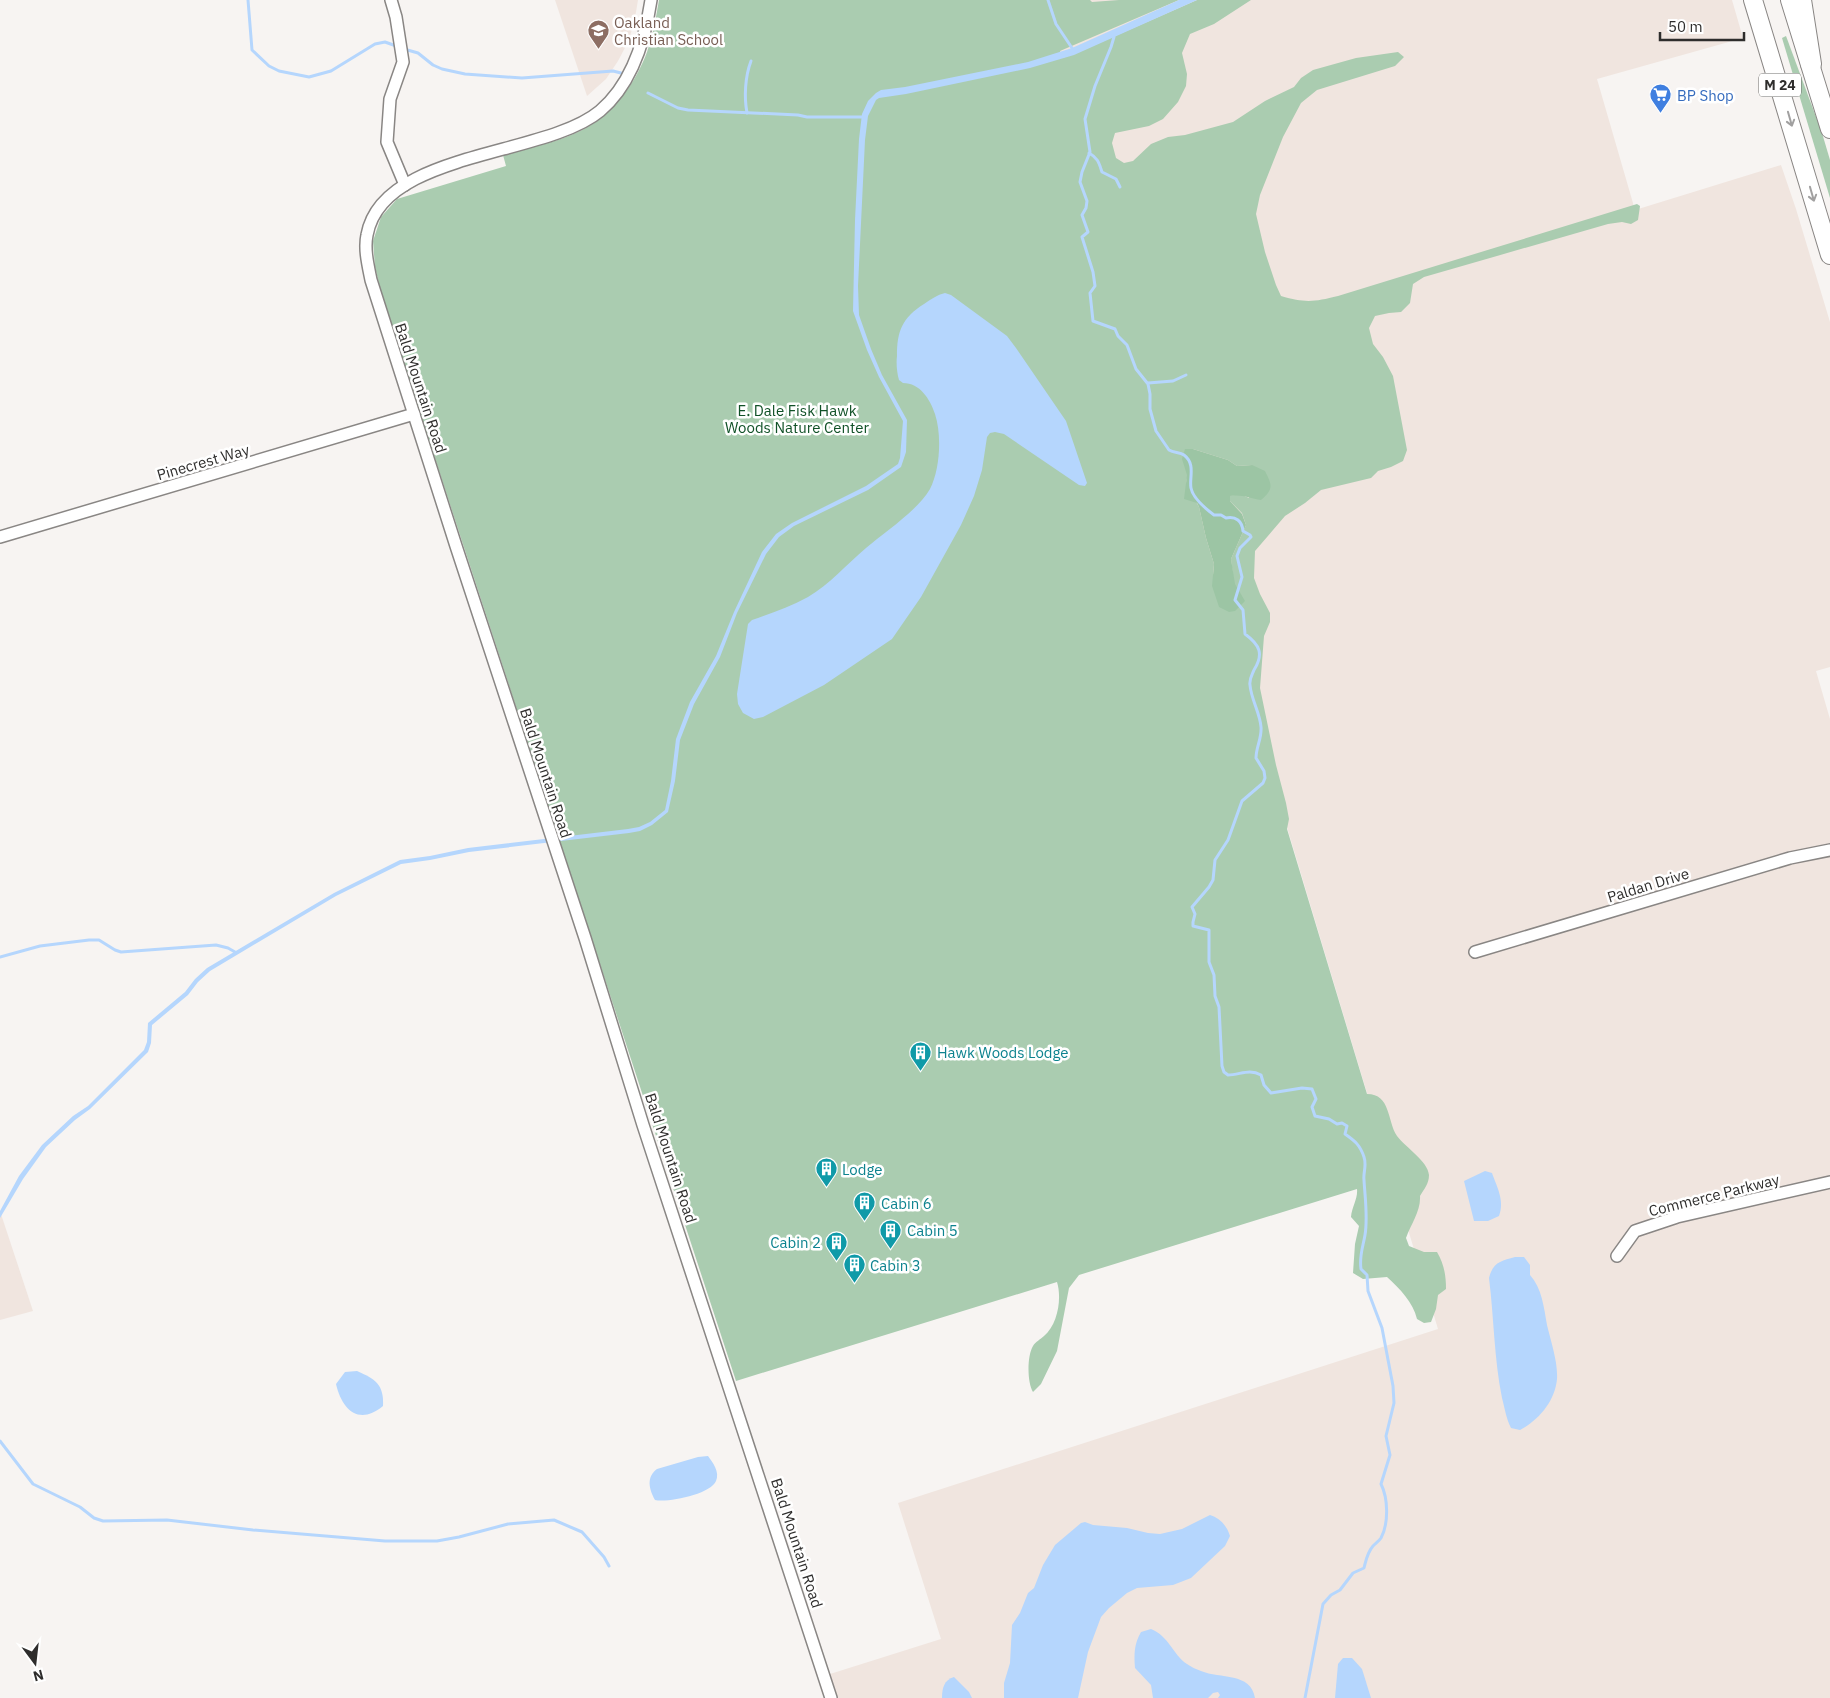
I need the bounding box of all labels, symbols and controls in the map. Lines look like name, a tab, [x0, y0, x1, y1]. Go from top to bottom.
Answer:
scale bar	[1660, 10, 1744, 42]
place label: Oakland Christian School	[614, 13, 723, 49]
text: 50 m	[1668, 17, 1703, 36]
school or university icon: Oakland Christian School	[586, 19, 610, 50]
road number: M 24	[1759, 74, 1801, 96]
supermarket icon: BP Shop	[1649, 83, 1673, 114]
place label: BP Shop	[1677, 86, 1734, 105]
one-way arrow	[1786, 111, 1795, 127]
one-way arrow	[1808, 186, 1818, 202]
street label: Bald Mountain Road	[391, 321, 451, 455]
park label: E. Dale Fisk Hawk Woods Nature Center	[725, 401, 870, 437]
street label: Pinecrest Way	[155, 440, 252, 484]
street label: Bald Mountain Road	[516, 706, 576, 840]
street label: Paldan Drive	[1605, 864, 1691, 906]
building icon: Hawk Woods Lodge	[909, 1040, 933, 1071]
place label: Hawk Woods Lodge	[937, 1043, 1069, 1062]
street label: Bald Mountain Road	[641, 1091, 701, 1225]
building icon: Lodge	[814, 1157, 838, 1188]
place label: Lodge	[842, 1160, 883, 1179]
street label: Commerce Parkway	[1647, 1169, 1782, 1220]
building icon: Cabin 6	[853, 1191, 877, 1222]
place label: Cabin 6	[881, 1194, 932, 1213]
building icon: Cabin 5	[879, 1218, 903, 1249]
place label: Cabin 5	[907, 1221, 958, 1240]
building icon: Cabin 2	[825, 1230, 849, 1261]
place label: Cabin 2	[770, 1233, 821, 1252]
building icon: Cabin 3	[842, 1253, 866, 1284]
place label: Cabin 3	[870, 1256, 921, 1275]
street label: Bald Mountain Road	[767, 1476, 827, 1610]
north arrow	[10, 1638, 60, 1688]
text: N	[31, 1666, 46, 1686]

